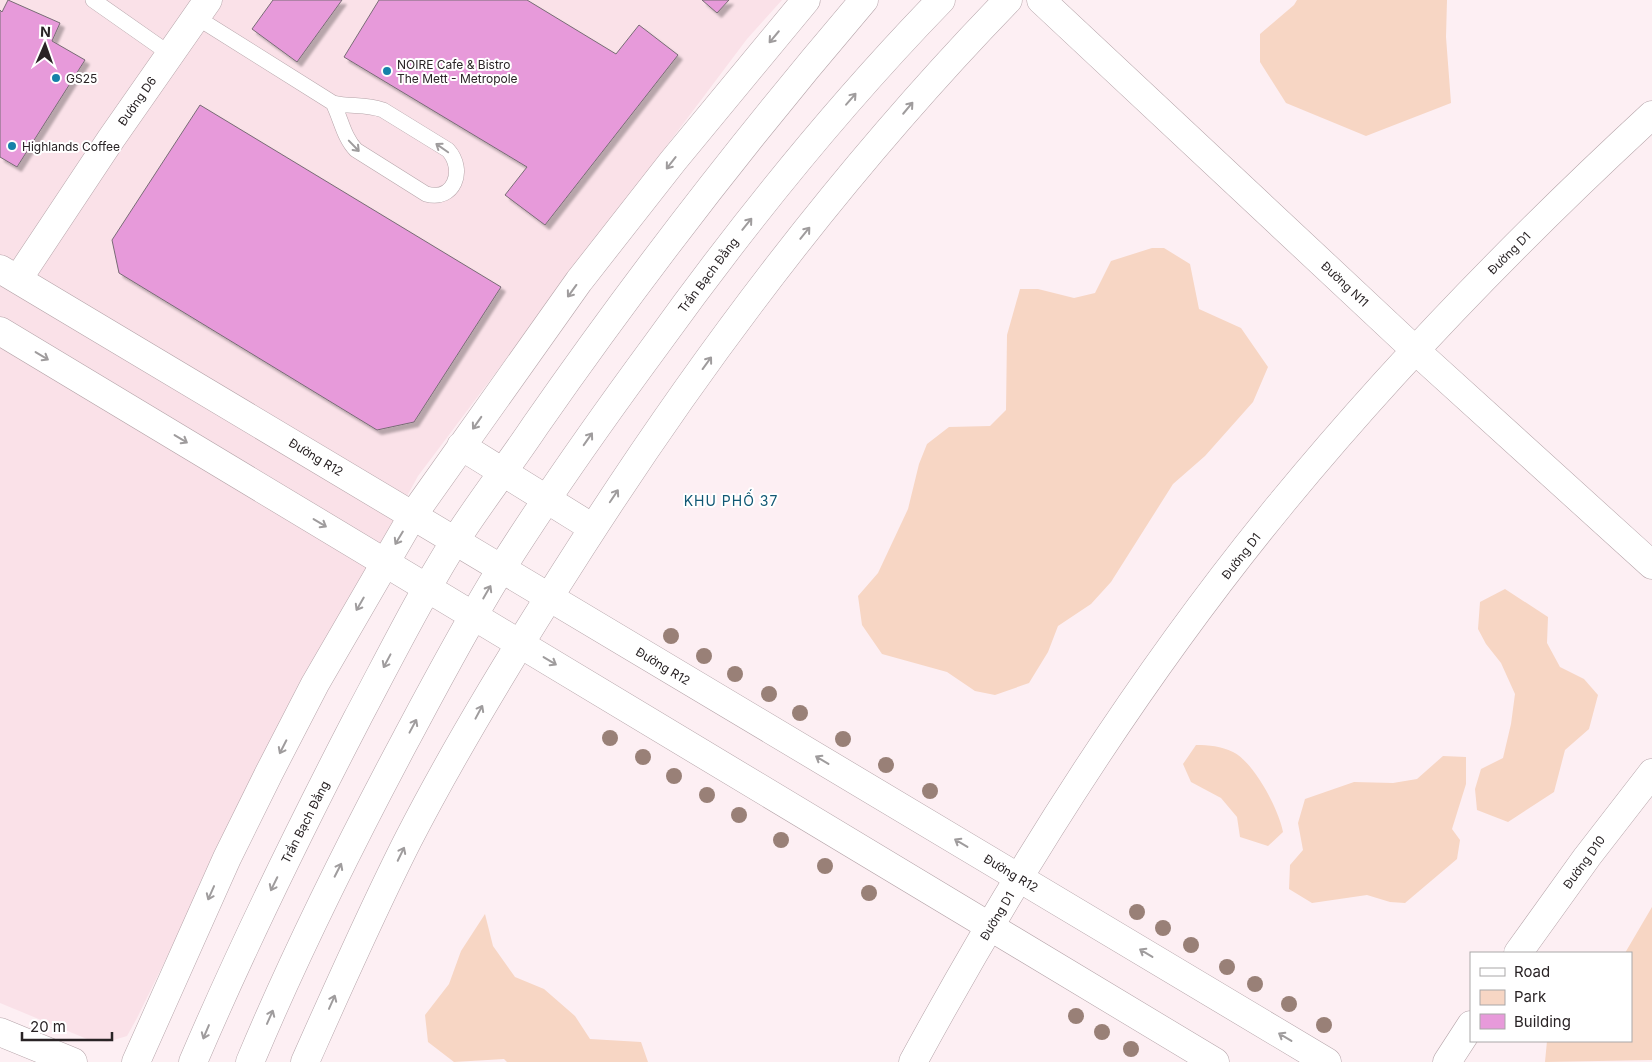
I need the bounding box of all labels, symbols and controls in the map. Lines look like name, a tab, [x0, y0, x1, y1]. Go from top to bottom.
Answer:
north arrow	[20, 20, 70, 70]
text: N	[40, 23, 51, 40]
one-way arrow	[769, 30, 780, 43]
place label: NOIRE Cafe & Bistro The Mett - Metropole	[397, 57, 518, 86]
marker: NOIRE Cafe & Bistro The Mett - Metropole	[381, 65, 393, 77]
place label: GS25	[66, 71, 97, 86]
marker: GS25	[50, 72, 62, 84]
street label: Đường D6	[115, 73, 159, 129]
one-way arrow	[845, 92, 857, 105]
one-way arrow	[903, 101, 914, 114]
place label: Highlands Coffee	[22, 139, 120, 154]
marker: Highlands Coffee	[6, 140, 18, 152]
one-way arrow	[348, 140, 360, 152]
one-way arrow	[436, 143, 450, 153]
one-way arrow	[666, 156, 677, 169]
one-way arrow	[742, 218, 753, 231]
one-way arrow	[800, 227, 811, 240]
street label: Đường D1	[1485, 229, 1533, 277]
street label: Trần Bạch Đằng	[675, 234, 741, 316]
street label: Đường N11	[1318, 258, 1372, 310]
one-way arrow	[567, 284, 577, 298]
one-way arrow	[34, 351, 48, 361]
one-way arrow	[702, 356, 712, 370]
one-way arrow	[472, 416, 482, 430]
one-way arrow	[583, 432, 593, 446]
one-way arrow	[174, 435, 188, 445]
street label: Đường R12	[286, 435, 346, 479]
one-way arrow	[609, 489, 619, 503]
district label: KHU PHỐ 37	[684, 489, 778, 509]
one-way arrow	[313, 519, 327, 529]
street label: Đường D1	[1218, 530, 1264, 582]
one-way arrow	[393, 531, 403, 545]
one-way arrow	[483, 586, 493, 600]
one-way arrow	[355, 596, 365, 610]
street label: Đường R12	[633, 644, 693, 688]
one-way arrow	[382, 654, 392, 669]
one-way arrow	[542, 657, 556, 667]
one-way arrow	[474, 704, 484, 719]
one-way arrow	[408, 718, 418, 733]
one-way arrow	[278, 739, 288, 754]
one-way arrow	[815, 754, 829, 764]
street label: Trần Bạch Đằng	[278, 778, 332, 866]
street label: Đường D10	[1560, 833, 1608, 891]
one-way arrow	[955, 837, 969, 847]
one-way arrow	[396, 847, 406, 862]
street label: Đường R12	[981, 851, 1041, 895]
one-way arrow	[334, 863, 343, 878]
one-way arrow	[269, 876, 278, 891]
one-way arrow	[206, 885, 216, 900]
street label: Đường D1	[977, 889, 1017, 943]
one-way arrow	[1139, 948, 1153, 958]
legend	[1470, 952, 1632, 1042]
text: Road	[1514, 962, 1550, 981]
text: Park	[1514, 987, 1547, 1006]
one-way arrow	[328, 995, 338, 1010]
scale bar	[22, 1010, 112, 1042]
one-way arrow	[265, 1010, 275, 1025]
text: Building	[1514, 1012, 1571, 1031]
text: 20 m	[30, 1017, 66, 1036]
one-way arrow	[201, 1024, 211, 1039]
one-way arrow	[1278, 1031, 1292, 1041]

